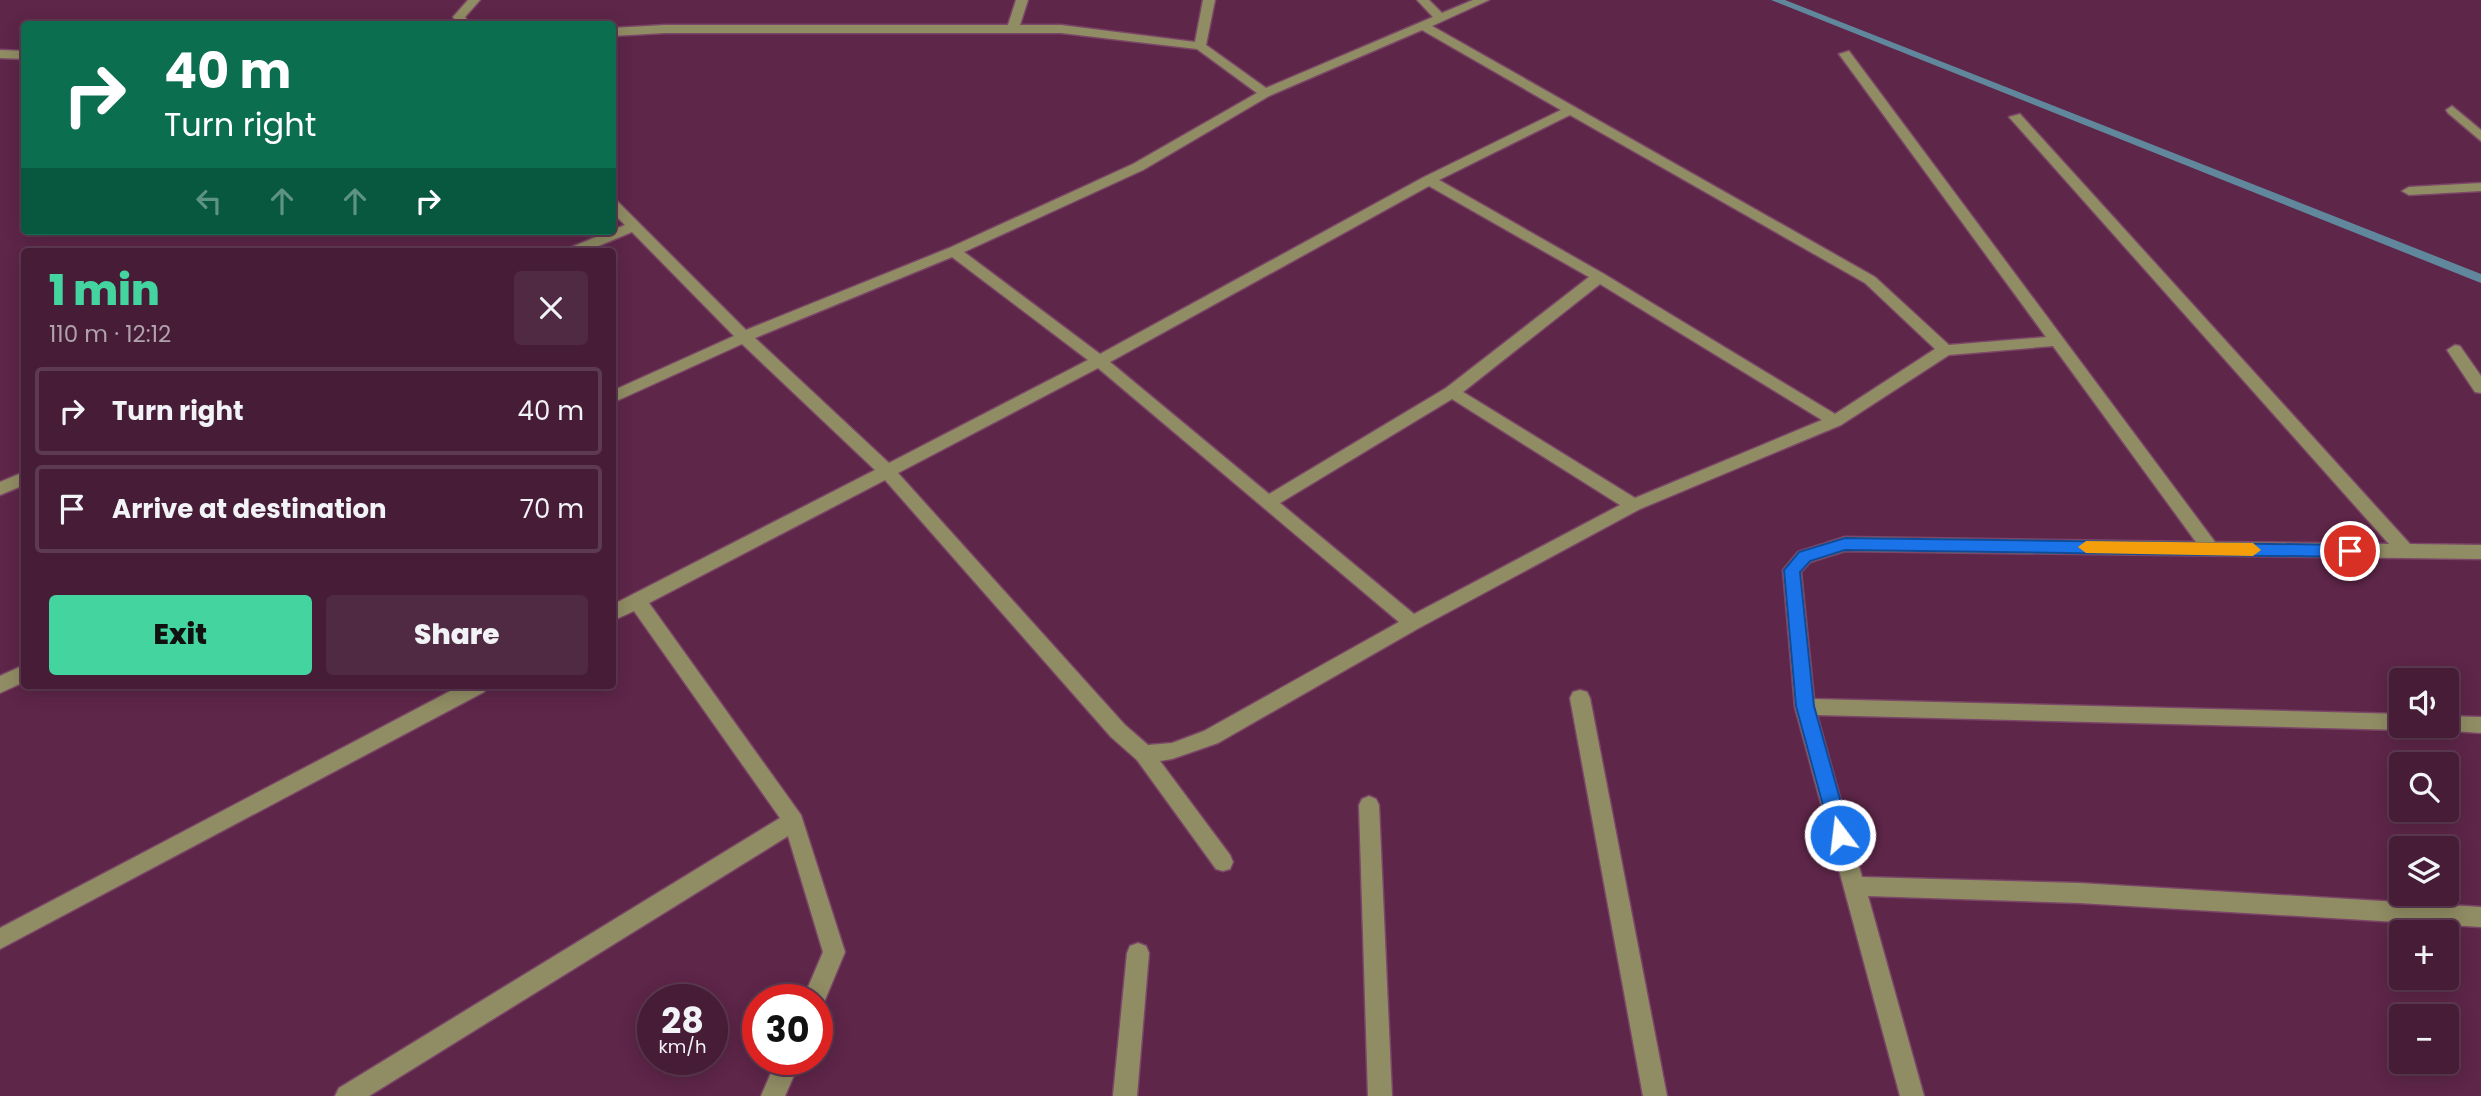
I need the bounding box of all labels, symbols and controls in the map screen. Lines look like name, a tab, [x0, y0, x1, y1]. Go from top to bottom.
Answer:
text: 40 m	[164, 37, 291, 105]
icon: right	[49, 49, 140, 140]
text: Turn right	[164, 102, 316, 147]
icon: left	[190, 182, 228, 220]
icon: ahead	[263, 182, 301, 220]
icon: ahead	[336, 182, 374, 220]
icon: right	[409, 182, 447, 220]
text: 1 min	[49, 261, 160, 320]
button: close	[514, 271, 588, 345]
text: 110 m · 12:12	[49, 318, 171, 350]
icon: right	[53, 392, 91, 430]
text: Turn right	[112, 393, 244, 429]
text: 40 m	[518, 393, 584, 429]
icon: arrive	[53, 490, 91, 528]
text: Arrive at destination	[112, 491, 387, 527]
text: 70 m	[520, 491, 584, 527]
pin	[2320, 521, 2380, 581]
icon: arrive	[2331, 532, 2369, 570]
button: Exit	[49, 595, 312, 675]
button: Share	[326, 595, 588, 675]
map controls	[2389, 668, 2459, 1074]
button: sound	[2389, 668, 2459, 738]
button: search	[2389, 752, 2459, 822]
position arrow	[1803, 798, 1877, 872]
button: layers	[2389, 836, 2459, 906]
button: +	[2389, 920, 2459, 990]
speed limit sign: 30	[742, 984, 833, 1075]
text: 28	[661, 996, 704, 1045]
button: −	[2389, 1004, 2459, 1074]
text: km/h	[659, 1034, 706, 1059]

